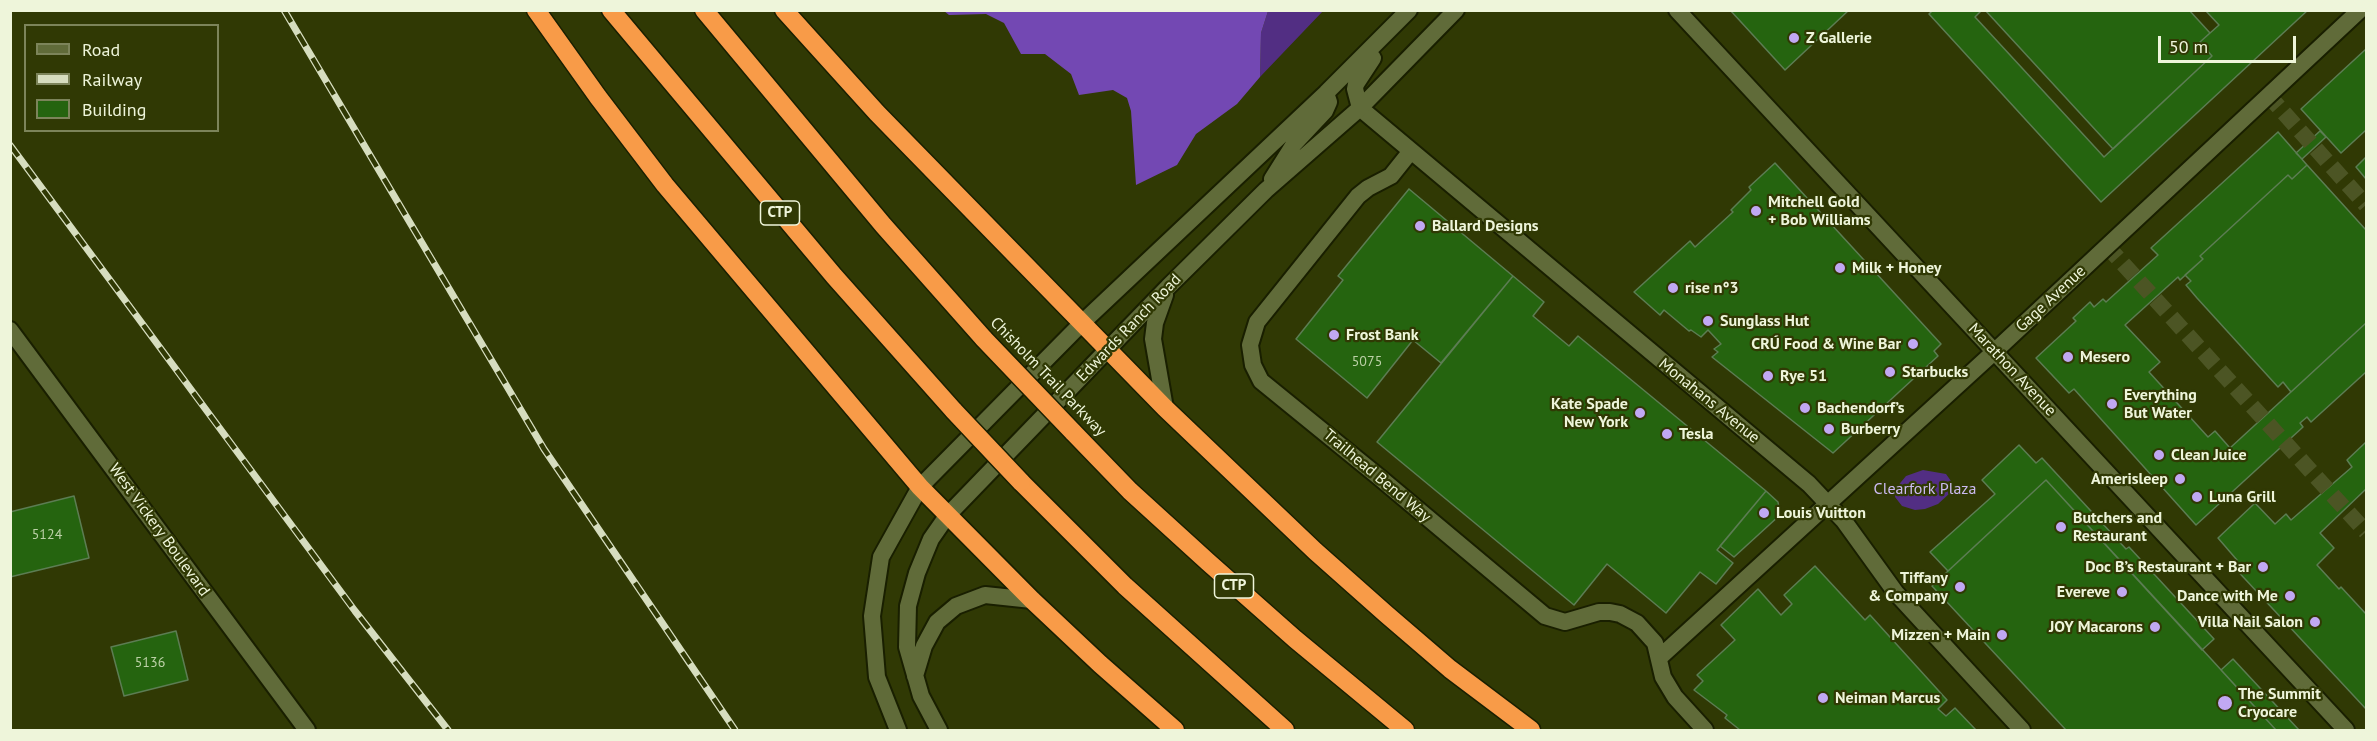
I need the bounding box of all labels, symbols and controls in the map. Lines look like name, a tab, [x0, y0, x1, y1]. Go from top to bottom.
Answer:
legend	[24, 24, 219, 132]
scale bar	[2161, 24, 2299, 62]
place label: Z Gallerie	[1806, 28, 1872, 48]
marker: Z Gallerie	[1787, 31, 1801, 45]
text: 50 m	[2169, 35, 2208, 58]
text: Road	[82, 38, 120, 61]
text: Railway	[82, 68, 142, 91]
text: Building	[82, 98, 146, 121]
place label: Mitchell Gold + Bob Williams	[1768, 192, 1871, 230]
road number: CTP	[760, 201, 800, 225]
marker: Mitchell Gold + Bob Williams	[1749, 204, 1763, 218]
place label: Ballard Designs	[1432, 216, 1539, 236]
marker: Ballard Designs	[1413, 219, 1427, 233]
place label: Milk + Honey	[1852, 258, 1941, 278]
marker: Milk + Honey	[1833, 261, 1847, 275]
street label: Gage Avenue	[2012, 262, 2090, 336]
street label: Edwards Ranch Road	[1073, 270, 1185, 386]
place label: rise n°3	[1685, 278, 1739, 298]
marker: rise n°3	[1666, 281, 1680, 295]
place label: Sunglass Hut	[1720, 311, 1809, 331]
street label: Chisholm Trail Parkway	[986, 313, 1110, 441]
marker: Sunglass Hut	[1701, 314, 1715, 328]
street label: Marathon Avenue	[1964, 320, 2060, 420]
place label: Frost Bank	[1346, 325, 1419, 345]
marker: Frost Bank	[1327, 328, 1341, 342]
place label: CRÚ Food & Wine Bar	[1751, 334, 1901, 354]
marker: CRÚ Food & Wine Bar	[1906, 337, 1920, 351]
place label: Mesero	[2080, 347, 2130, 367]
marker: Mesero	[2061, 350, 2075, 364]
house number: 5075	[1352, 354, 1382, 370]
street label: Monahans Avenue	[1655, 354, 1763, 448]
place label: Starbucks	[1902, 362, 1968, 382]
marker: Starbucks	[1883, 365, 1897, 379]
place label: Rye 51	[1780, 366, 1827, 386]
marker: Rye 51	[1761, 369, 1775, 383]
place label: Everything But Water	[2124, 385, 2197, 423]
place label: Kate Spade New York	[1551, 394, 1628, 432]
marker: Everything But Water	[2105, 397, 2119, 411]
place label: Bachendorf’s	[1817, 398, 1905, 418]
marker: Bachendorf’s	[1798, 401, 1812, 415]
marker: Kate Spade New York	[1633, 406, 1647, 420]
place label: Burberry	[1841, 419, 1900, 439]
marker: Burberry	[1822, 422, 1836, 436]
place label: Tesla	[1679, 424, 1714, 444]
street label: Trailhead Bend Way	[1319, 425, 1435, 527]
marker: Tesla	[1660, 427, 1674, 441]
place label: Clean Juice	[2171, 445, 2247, 465]
marker: Clean Juice	[2152, 448, 2166, 462]
street label: West Vickery Boulevard	[104, 460, 214, 600]
place label: Amerisleep	[2091, 469, 2168, 489]
marker: Amerisleep	[2173, 472, 2187, 486]
park label: Clearfork Plaza	[1874, 479, 1976, 499]
place label: Luna Grill	[2209, 487, 2276, 507]
marker: Luna Grill	[2190, 490, 2204, 504]
place label: Louis Vuitton	[1776, 503, 1866, 523]
marker: Louis Vuitton	[1757, 506, 1771, 520]
place label: Butchers and Restaurant	[2073, 508, 2162, 546]
marker: Butchers and Restaurant	[2054, 520, 2068, 534]
house number: 5124	[32, 527, 62, 543]
place label: Doc B’s Restaurant + Bar	[2085, 557, 2251, 577]
marker: Doc B’s Restaurant + Bar	[2256, 560, 2270, 574]
place label: Tiffany & Company	[1868, 568, 1948, 606]
road number: CTP	[1214, 574, 1254, 598]
marker: Tiffany & Company	[1953, 580, 1967, 594]
place label: Evereve	[2057, 582, 2110, 602]
marker: Evereve	[2115, 585, 2129, 599]
place label: Dance with Me	[2177, 586, 2278, 606]
marker: Dance with Me	[2283, 589, 2297, 603]
place label: Villa Nail Salon	[2198, 612, 2303, 632]
marker: Villa Nail Salon	[2308, 615, 2322, 629]
place label: JOY Macarons	[2049, 617, 2143, 637]
marker: JOY Macarons	[2148, 620, 2162, 634]
place label: Mizzen + Main	[1891, 625, 1990, 645]
marker: Mizzen + Main	[1995, 628, 2009, 642]
house number: 5136	[135, 655, 165, 671]
place label: The Summit Cryocare	[2238, 684, 2321, 722]
place label: Neiman Marcus	[1835, 688, 1940, 708]
marker: Neiman Marcus	[1816, 691, 1830, 705]
marker: The Summit Cryocare	[2216, 694, 2234, 712]

